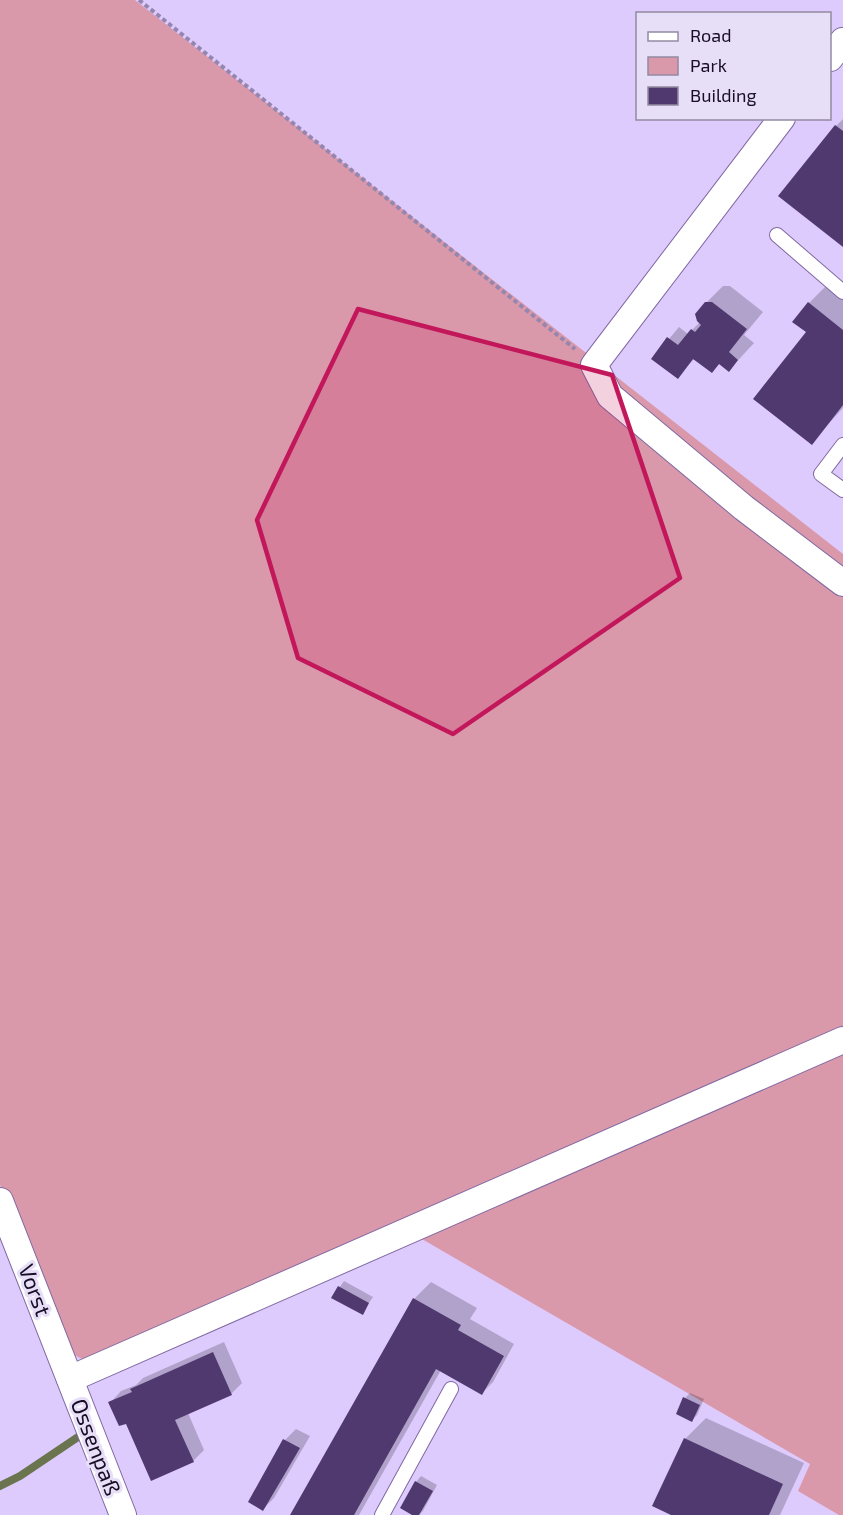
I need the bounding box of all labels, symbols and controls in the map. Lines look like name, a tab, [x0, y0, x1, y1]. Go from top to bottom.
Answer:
legend	[636, 12, 831, 120]
text: Road	[690, 24, 731, 46]
text: Park	[690, 54, 727, 76]
text: Building	[690, 84, 757, 106]
street label: Vorst	[14, 1260, 58, 1319]
street label: Ossenpaß	[67, 1395, 127, 1499]

